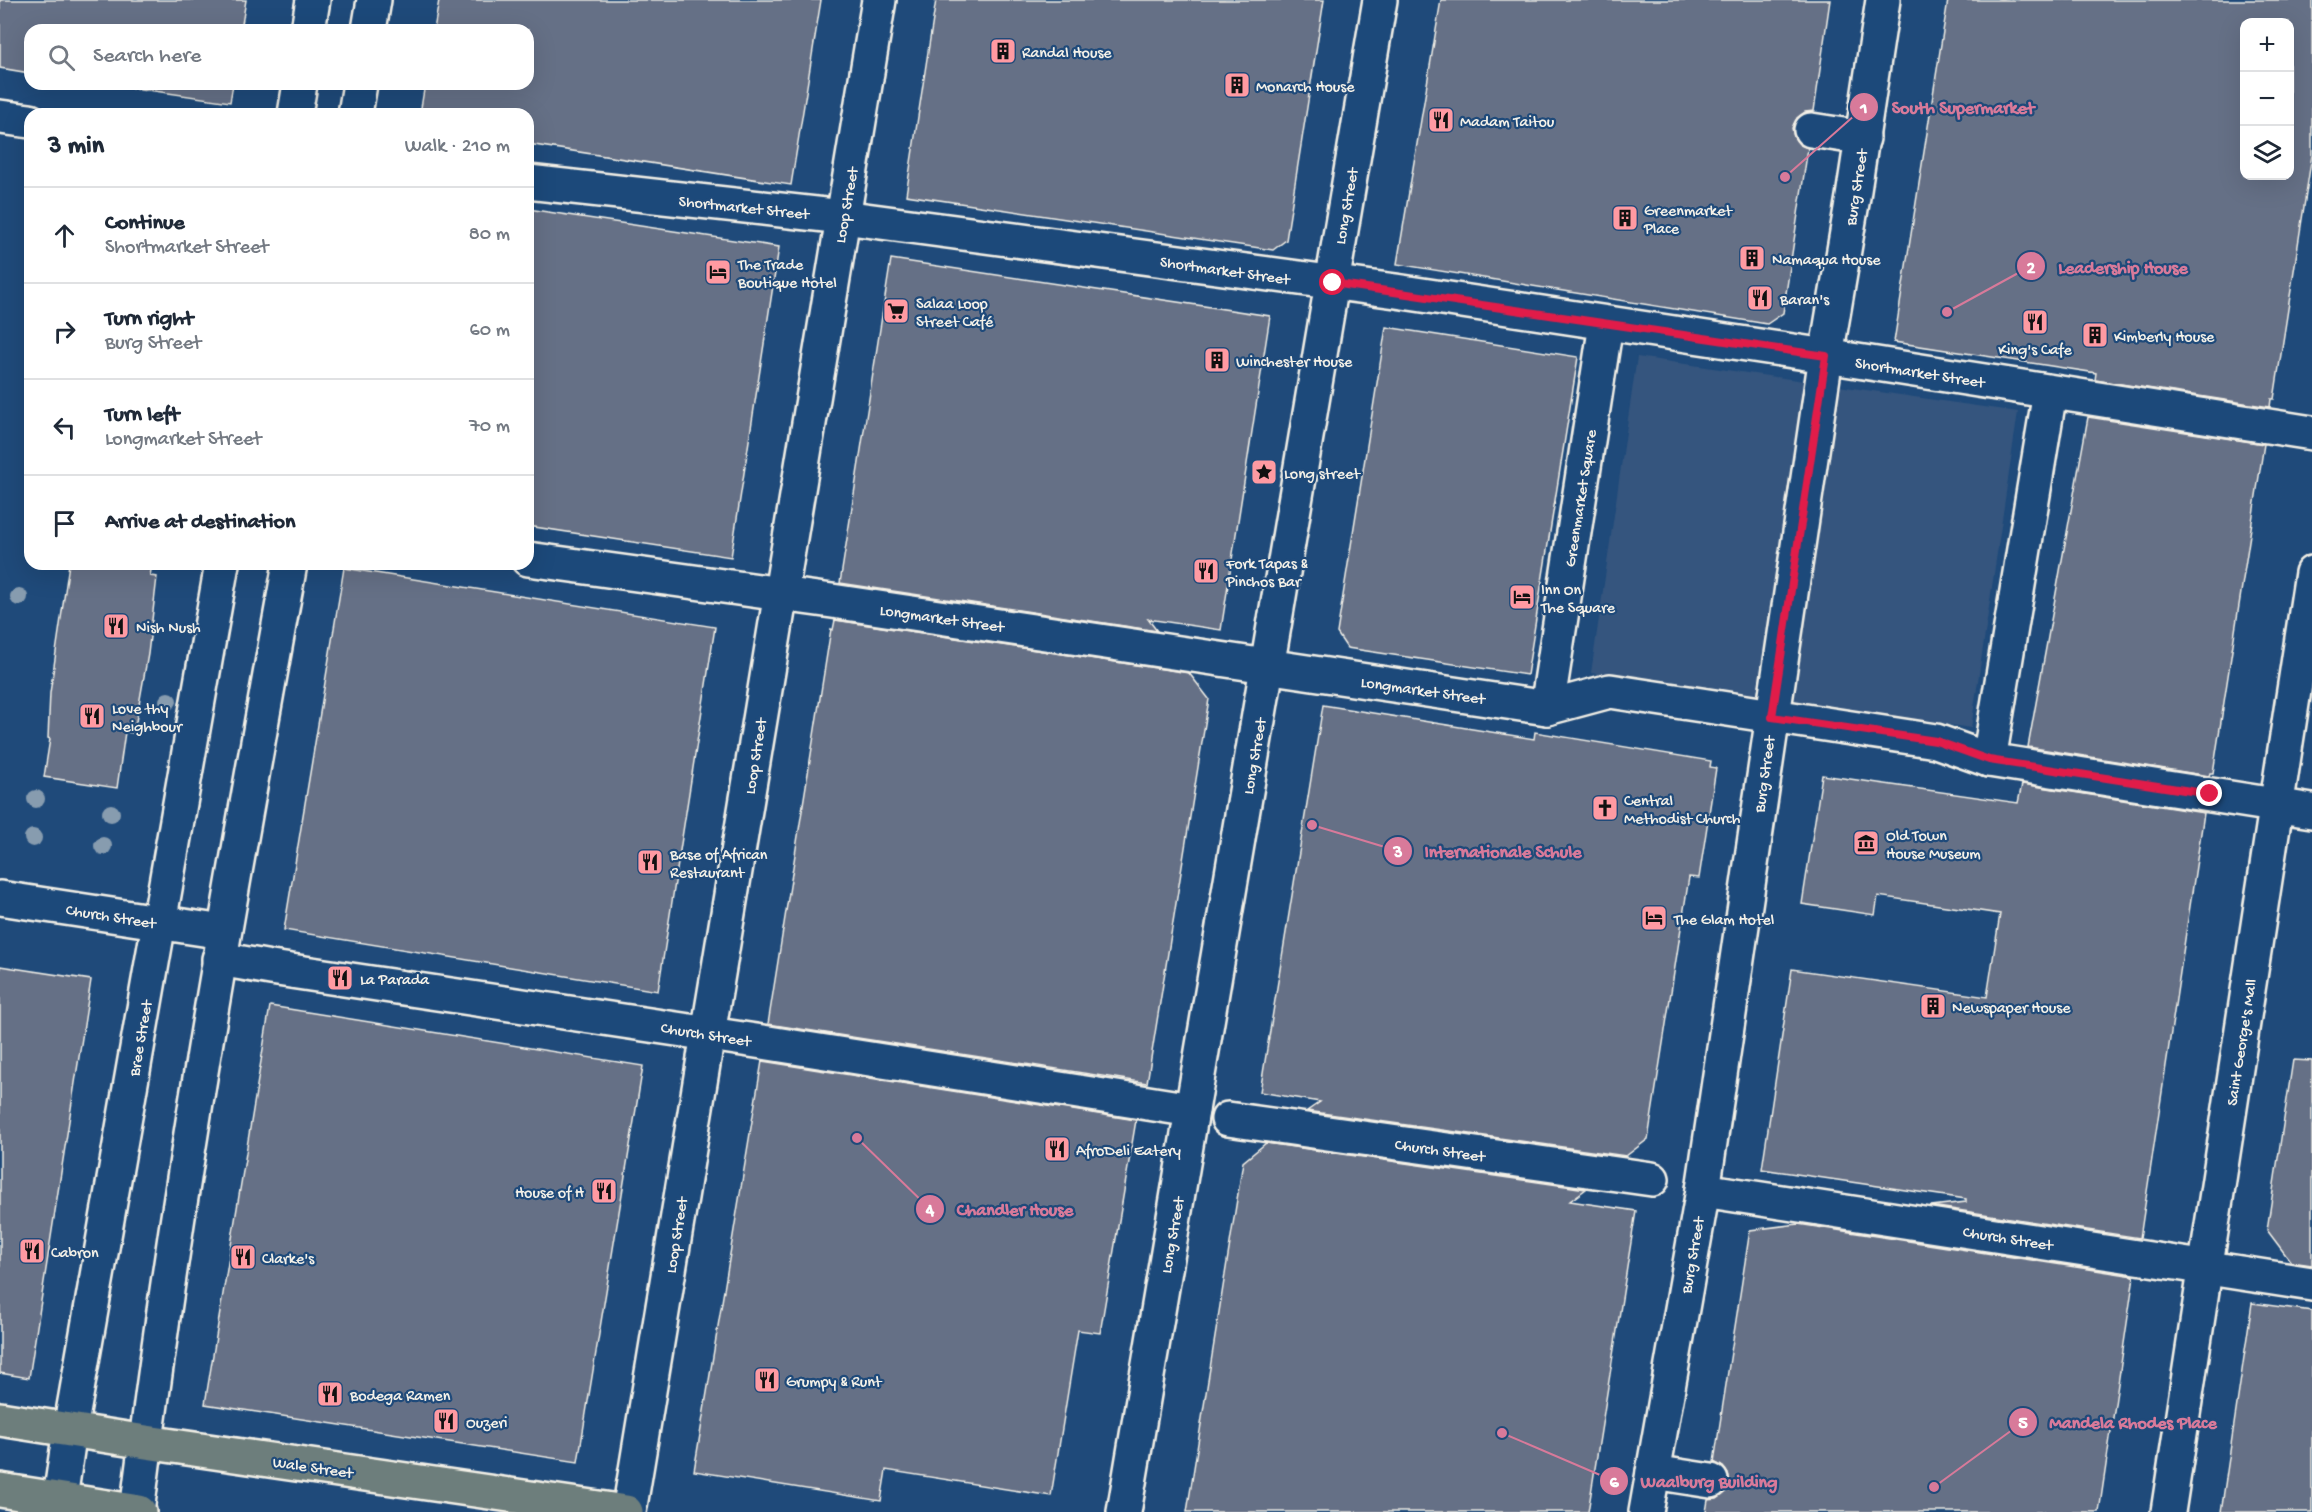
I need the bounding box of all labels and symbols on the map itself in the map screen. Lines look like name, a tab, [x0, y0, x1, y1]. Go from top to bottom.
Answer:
building icon: Randal House	[988, 36, 1018, 66]
place label: Randal House	[1022, 45, 1112, 64]
building icon: Monarch House	[1222, 70, 1252, 100]
place label: Monarch House	[1256, 79, 1355, 98]
callout: South Supermarket	[1849, 89, 2046, 125]
text: 1	[1859, 99, 1868, 120]
text: South Supermarket	[1892, 99, 2036, 120]
restaurant icon: Madam Taitou	[1426, 105, 1456, 135]
place label: Madam Taitou	[1460, 114, 1555, 133]
street label: Burg Street	[1843, 147, 1874, 228]
street label: Loop Street	[832, 165, 865, 245]
street label: Long Street	[1332, 165, 1365, 246]
street label: Shortmarket Street	[678, 193, 811, 226]
building icon: Greenmarket Place	[1610, 203, 1640, 233]
place label: Greenmarket Place	[1643, 203, 1733, 240]
building icon: Namaqua House	[1737, 243, 1767, 273]
callout: Leadership House	[2016, 248, 2199, 284]
place label: Namaqua House	[1772, 252, 1881, 271]
street label: Shortmarket Street	[1158, 254, 1292, 291]
hotel icon: The Trade Boutique Hotel	[703, 257, 733, 287]
place label: The Trade Boutique Hotel	[737, 257, 837, 294]
text: 2	[2027, 259, 2036, 280]
text: Leadership House	[2058, 259, 2188, 280]
route start	[1319, 269, 1345, 295]
restaurant icon: Baran's	[1745, 283, 1775, 313]
place label: Baran's	[1779, 292, 1830, 311]
supermarket icon: Salaa Loop Street Café	[881, 296, 911, 326]
place label: Salaa Loop Street Café	[916, 296, 994, 333]
restaurant icon: King's Cafe	[2020, 307, 2050, 337]
building icon: Kimberly House	[2080, 320, 2110, 350]
place label: Kimberly House	[2114, 329, 2215, 348]
place label: King's Cafe	[1998, 342, 2072, 361]
building icon: Winchester House	[1202, 345, 1232, 375]
place label: Winchester House	[1236, 354, 1353, 373]
street label: Shortmarket Street	[1853, 355, 1987, 394]
street label: Greenmarket Square	[1562, 428, 1603, 569]
place icon: Long street	[1249, 457, 1279, 487]
place label: Long street	[1284, 466, 1361, 485]
restaurant icon: Fork Tapas & Pinchos Bar	[1191, 556, 1221, 586]
place label: Fork Tapas & Pinchos Bar	[1225, 556, 1309, 593]
hotel icon: Inn On The Square	[1507, 582, 1537, 612]
place label: Inn On The Square	[1540, 582, 1616, 619]
street label: Longmarket Street	[878, 602, 1006, 639]
restaurant icon: Nish Nush	[101, 611, 131, 641]
place label: Nish Nush	[136, 620, 201, 639]
street label: Longmarket Street	[1359, 674, 1487, 711]
restaurant icon: Love thy Neighbour	[77, 701, 107, 731]
place label: Love thy Neighbour	[112, 701, 183, 738]
street label: Long Street	[1240, 715, 1273, 796]
street label: Loop Street	[742, 716, 773, 796]
street label: Burg Street	[1752, 734, 1781, 815]
route end	[2196, 780, 2222, 806]
church icon: Central Methodist Church	[1590, 793, 1620, 823]
place label: Central Methodist Church	[1624, 793, 1741, 830]
museum icon: Old Town House Museum	[1851, 828, 1881, 858]
place label: Old Town House Museum	[1886, 828, 1981, 865]
callout: Internationale Schule	[1383, 833, 1593, 869]
text: 3	[1392, 843, 1403, 864]
text: Internationale Schule	[1425, 843, 1582, 864]
restaurant icon: Base of African Restaurant	[635, 847, 665, 877]
place label: Base of African Restaurant	[669, 847, 768, 884]
street label: Church Street	[64, 902, 158, 935]
hotel icon: The Glam Hotel	[1639, 903, 1669, 933]
place label: The Glam Hotel	[1673, 912, 1774, 931]
restaurant icon: La Parada	[325, 963, 355, 993]
place label: La Parada	[360, 972, 430, 991]
street label: Saint George's Mall	[2224, 978, 2263, 1107]
building icon: Newspaper House	[1918, 991, 1948, 1021]
street label: Bree Street	[126, 998, 159, 1079]
place label: Newspaper House	[1952, 1000, 2071, 1019]
street label: Church Street	[659, 1020, 753, 1053]
restaurant icon: AfroDeli Eatery	[1042, 1134, 1072, 1164]
street label: Church Street	[1393, 1137, 1487, 1168]
place label: AfroDeli Eatery	[1076, 1143, 1181, 1162]
restaurant icon: House of H	[589, 1176, 619, 1206]
place label: House of H	[515, 1185, 585, 1204]
callout: Chandler House	[915, 1191, 1086, 1227]
street label: Long Street	[1158, 1194, 1191, 1275]
street label: Loop Street	[663, 1195, 694, 1275]
text: 4	[925, 1201, 935, 1222]
text: Chandler House	[956, 1201, 1074, 1222]
street label: Burg Street	[1678, 1215, 1711, 1296]
street label: Church Street	[1961, 1224, 2055, 1257]
restaurant icon: Cabron	[17, 1236, 47, 1266]
restaurant icon: Clarke's	[228, 1242, 258, 1272]
place label: Cabron	[51, 1245, 99, 1264]
place label: Clarke's	[262, 1251, 315, 1270]
restaurant icon: Grumpy & Runt	[752, 1365, 782, 1395]
place label: Grumpy & Runt	[786, 1374, 883, 1393]
restaurant icon: Bodega Ramen	[315, 1379, 345, 1409]
place label: Bodega Ramen	[349, 1388, 451, 1407]
callout: Mandela Rhodes Place	[2008, 1404, 2229, 1440]
restaurant icon: Ouzeri	[431, 1406, 461, 1436]
text: 5	[2018, 1414, 2028, 1435]
text: Mandela Rhodes Place	[2049, 1414, 2217, 1435]
place label: Ouzeri	[466, 1415, 508, 1434]
street label: Wale Street	[271, 1454, 355, 1485]
callout: Waalburg Building	[1599, 1463, 1790, 1499]
text: 6	[1609, 1473, 1619, 1494]
text: Waalburg Building	[1640, 1473, 1777, 1494]

